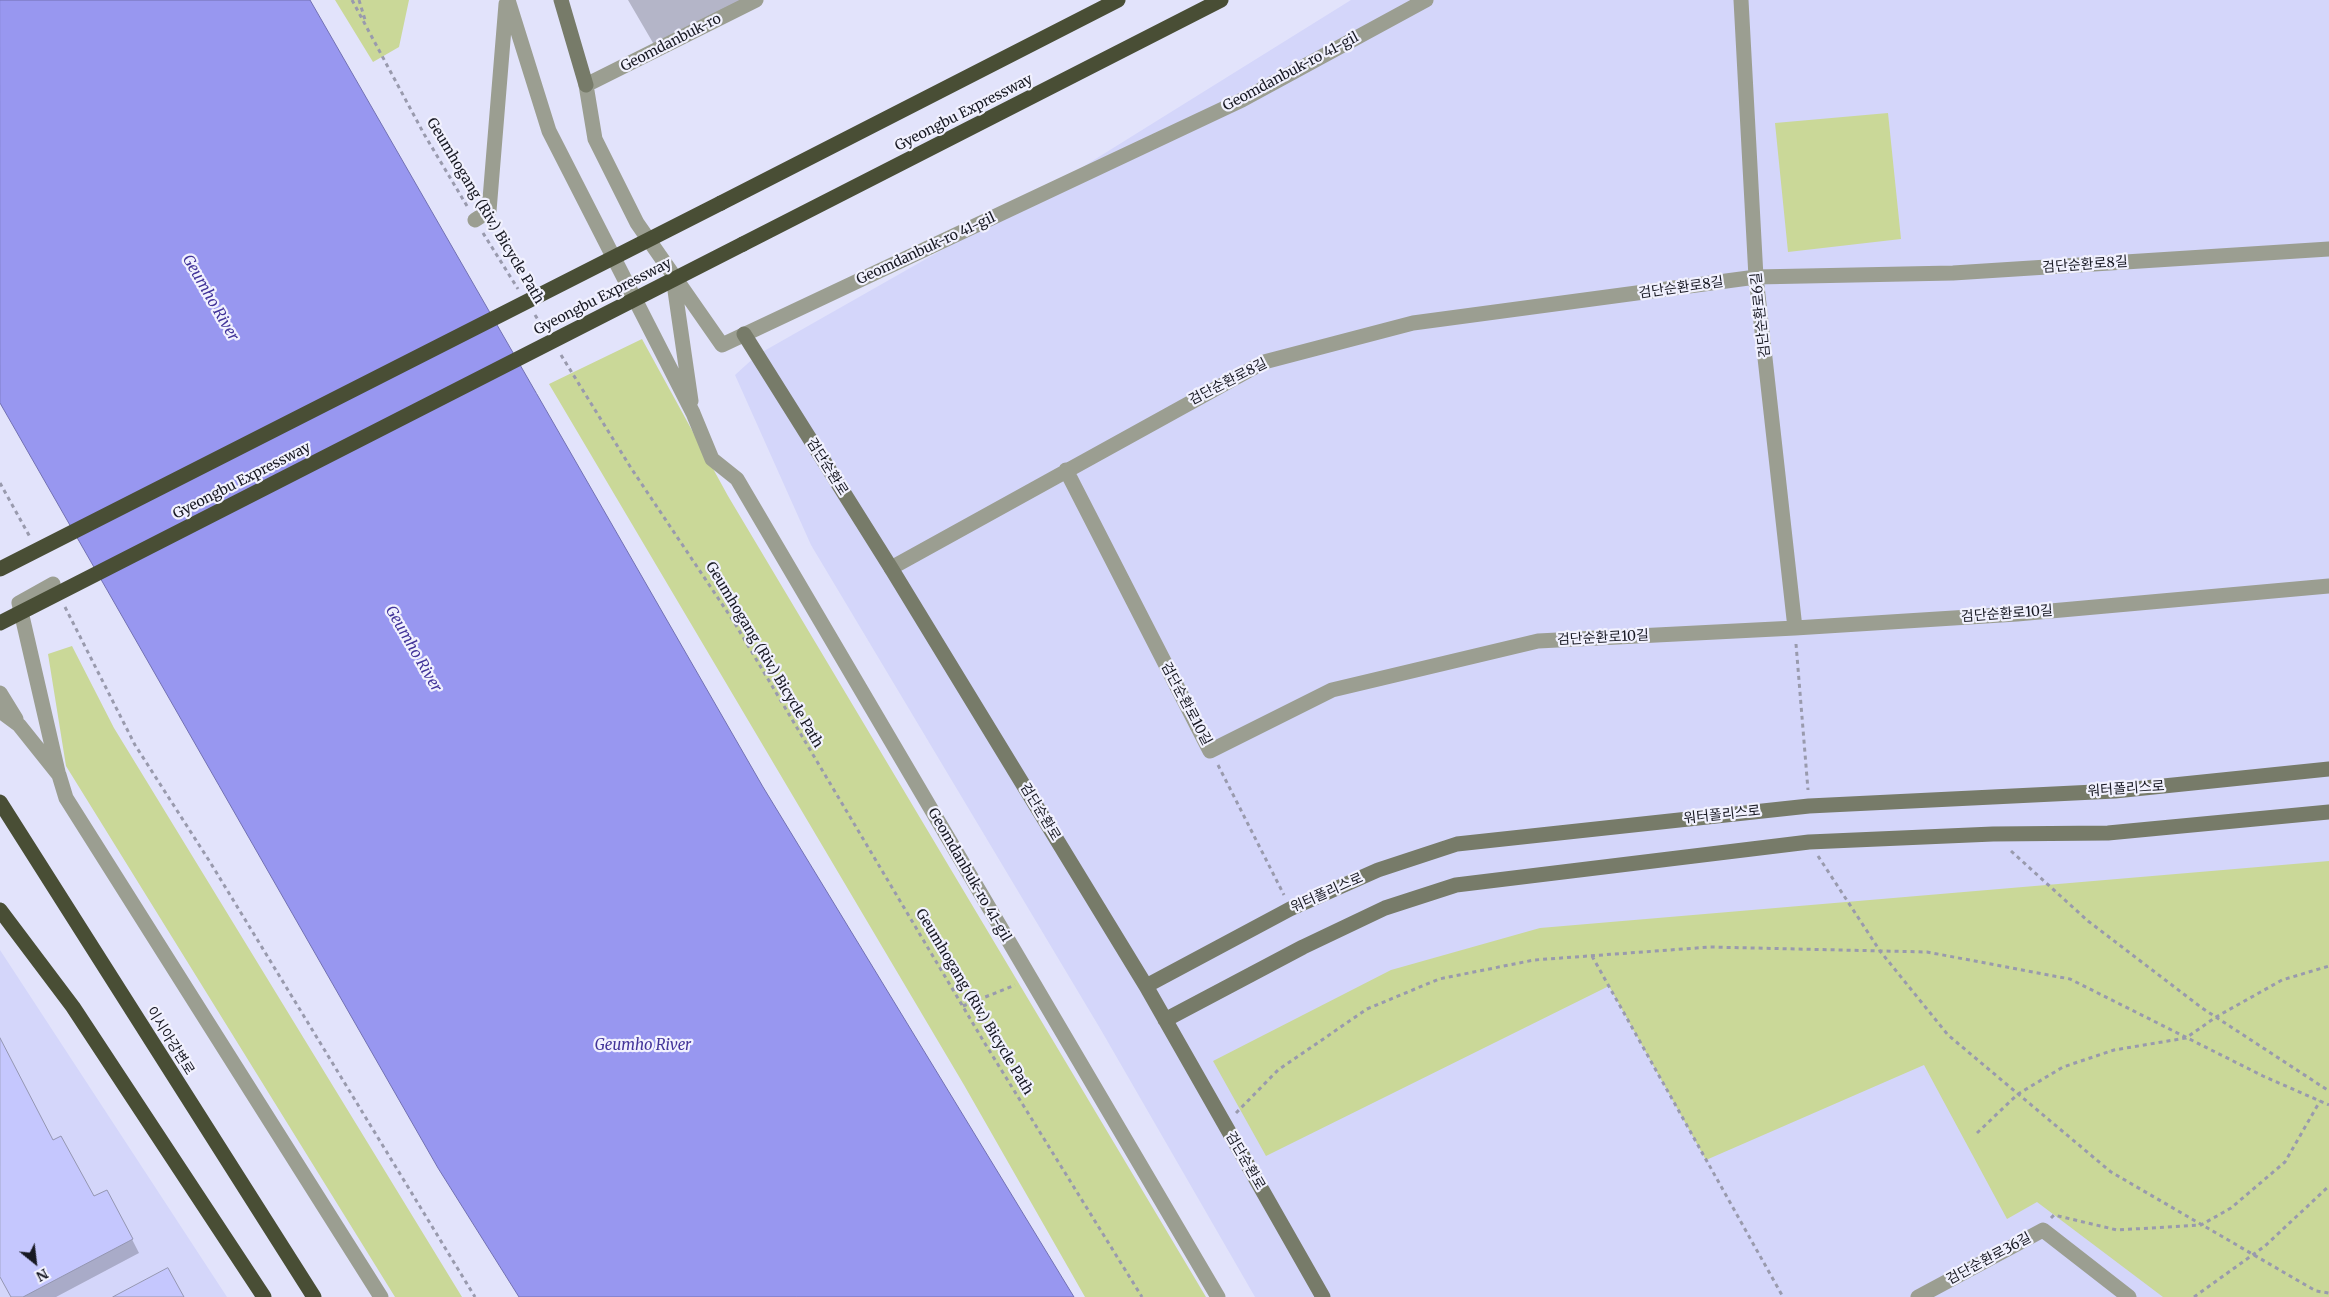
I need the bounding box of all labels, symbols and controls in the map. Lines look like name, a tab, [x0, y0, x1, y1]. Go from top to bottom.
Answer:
street label: Geomdanbuk-ro	[618, 10, 724, 76]
street label: Geomdanbuk-ro 41-gil	[1220, 29, 1362, 115]
street label: Gyeongbu Expressway	[892, 71, 1036, 155]
street label: Geumhogang (Riv.) Bicycle Path	[423, 115, 547, 307]
street label: Geomdanbuk-ro 41-gil	[854, 209, 998, 289]
water label: Geumho River	[178, 252, 242, 344]
street label: 검단순환로8길	[2042, 254, 2128, 276]
street label: Gyeongbu Expressway	[531, 255, 675, 339]
street label: 검단순환로6길	[1748, 271, 1774, 359]
street label: 검단순환로8길	[1637, 274, 1725, 302]
street label: 검단순환로8길	[1186, 355, 1270, 409]
street label: 검단순환로	[803, 435, 851, 499]
street label: Gyeongbu Expressway	[170, 439, 314, 523]
street label: Geumhogang (Riv.) Bicycle Path	[702, 559, 826, 751]
street label: 검단순환로10길	[1961, 602, 2053, 626]
water label: Geumho River	[381, 603, 445, 695]
street label: 검단순환로10길	[1557, 627, 1649, 649]
street label: 검단순환로10길	[1157, 659, 1215, 749]
street label: 워터폴리스로	[2087, 778, 2165, 800]
street label: 검단순환로	[1016, 780, 1064, 844]
street label: 워터폴리스로	[1683, 803, 1761, 827]
street label: Geomdanbuk-ro 41-gil	[924, 805, 1014, 945]
street label: 워터폴리스로	[1288, 870, 1366, 916]
street label: Geumhogang (Riv.) Bicycle Path	[912, 906, 1036, 1098]
street label: 이시아강변로	[142, 1004, 198, 1078]
water label: Geumho River	[595, 1037, 691, 1055]
street label: 검단순환로	[1222, 1129, 1268, 1193]
street label: 검단순환로36길	[1944, 1230, 2034, 1288]
north arrow	[10, 1237, 60, 1287]
text: N	[33, 1265, 51, 1286]

